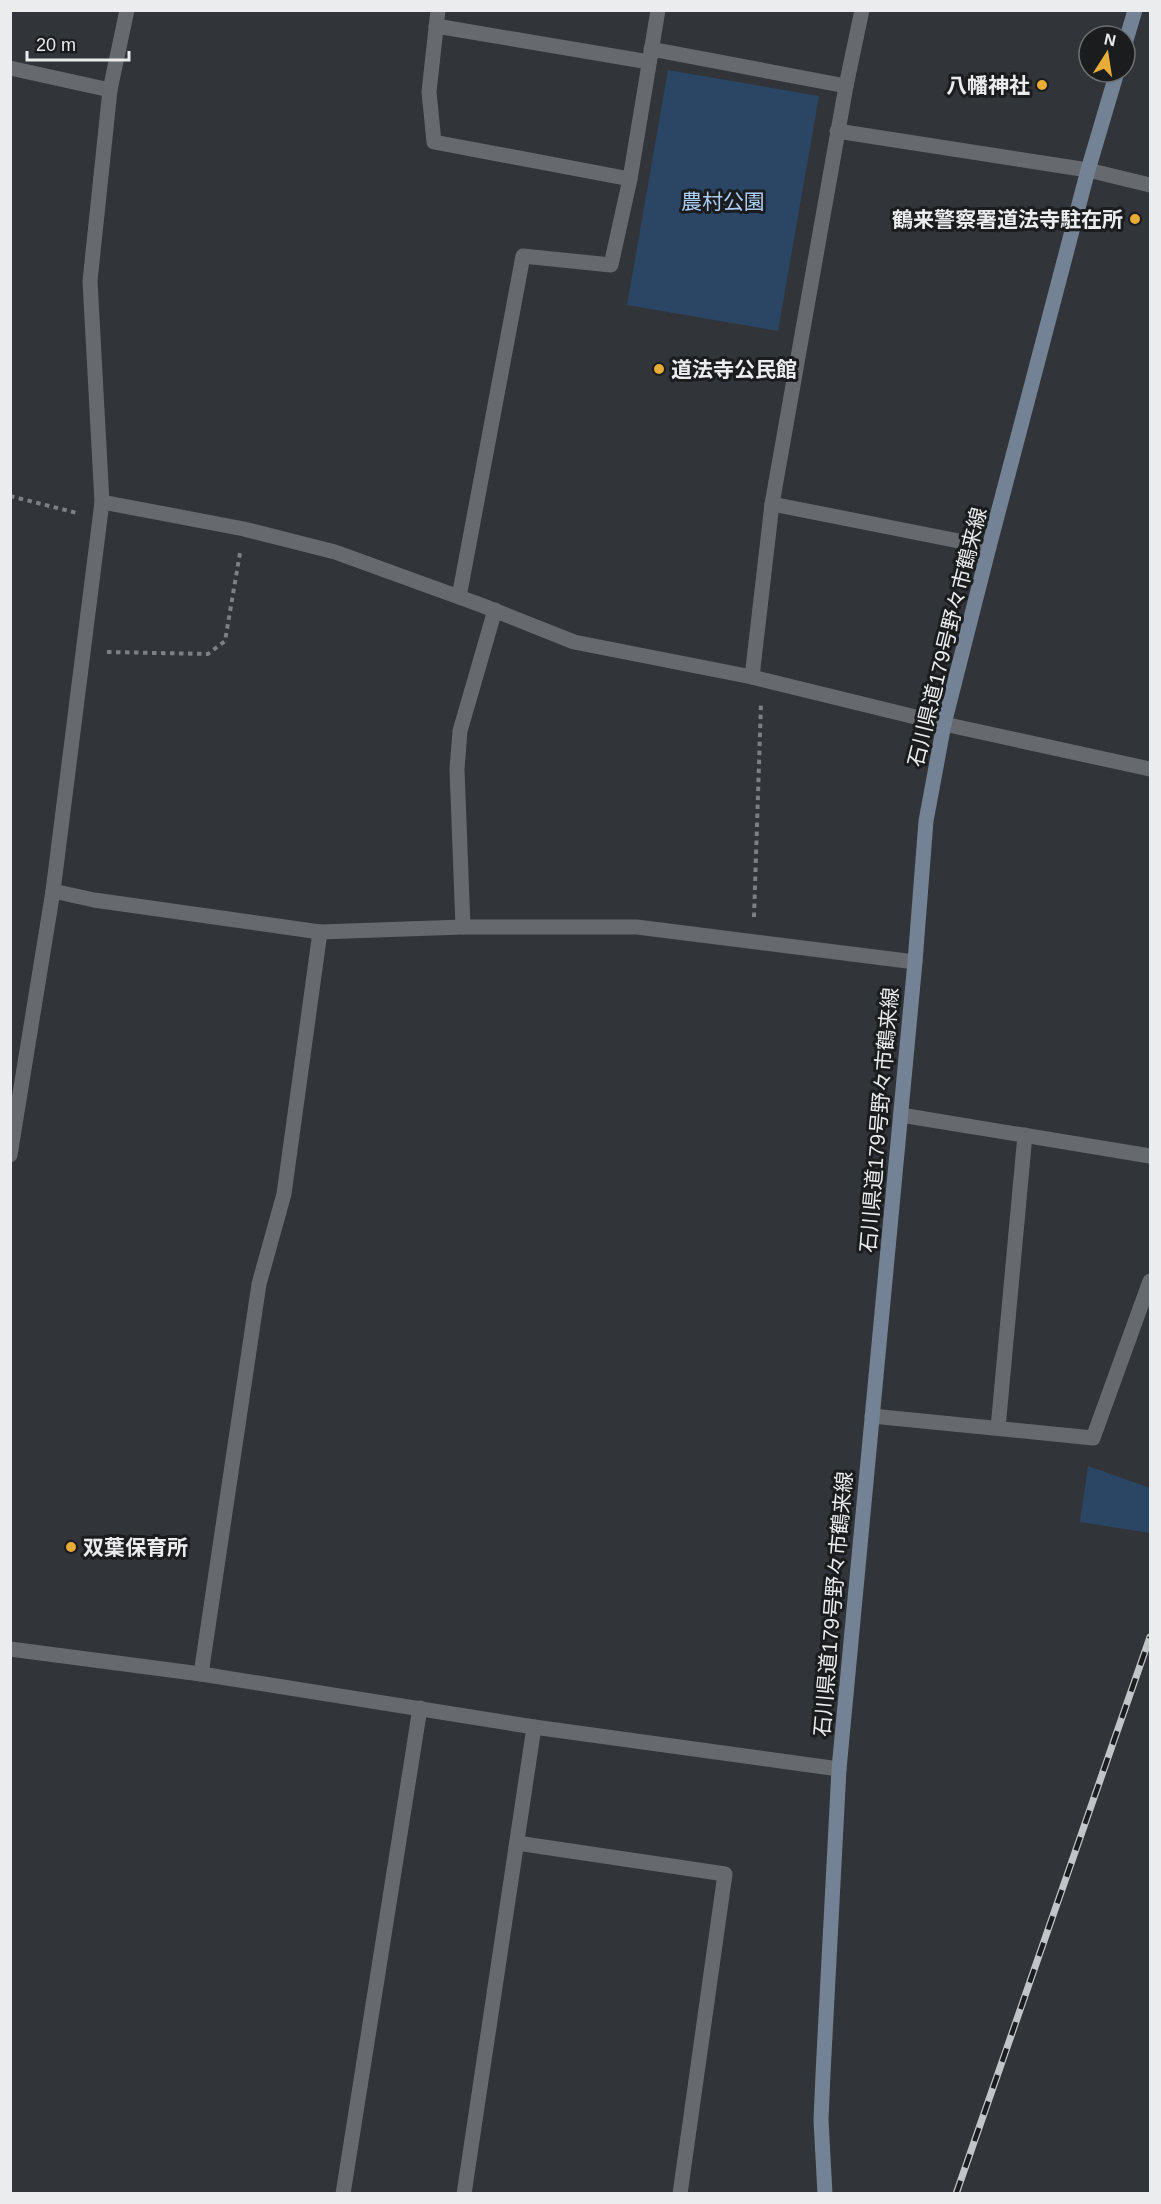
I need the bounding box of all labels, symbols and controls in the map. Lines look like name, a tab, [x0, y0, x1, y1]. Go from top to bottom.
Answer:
scale bar	[27, 24, 129, 62]
north arrow	[1077, 24, 1137, 84]
text: N	[1103, 30, 1117, 49]
text: 20 m	[36, 35, 76, 55]
place label: 八幡神社	[946, 74, 1030, 97]
marker: 八幡神社	[1035, 78, 1049, 92]
park label: 農村公園	[681, 190, 765, 213]
place label: 鶴来警察署道法寺駐在所	[892, 208, 1123, 231]
marker: 鶴来警察署道法寺駐在所	[1128, 212, 1142, 226]
place label: 道法寺公民館	[671, 358, 797, 381]
marker: 道法寺公民館	[652, 362, 666, 376]
street label: 石川県道179号野々市鶴来線	[904, 505, 990, 769]
street label: 石川県道179号野々市鶴来線	[856, 986, 902, 1254]
street label: 石川県道179号野々市鶴来線	[810, 1470, 856, 1738]
place label: 双葉保育所	[83, 1536, 188, 1559]
marker: 双葉保育所	[64, 1540, 78, 1554]

